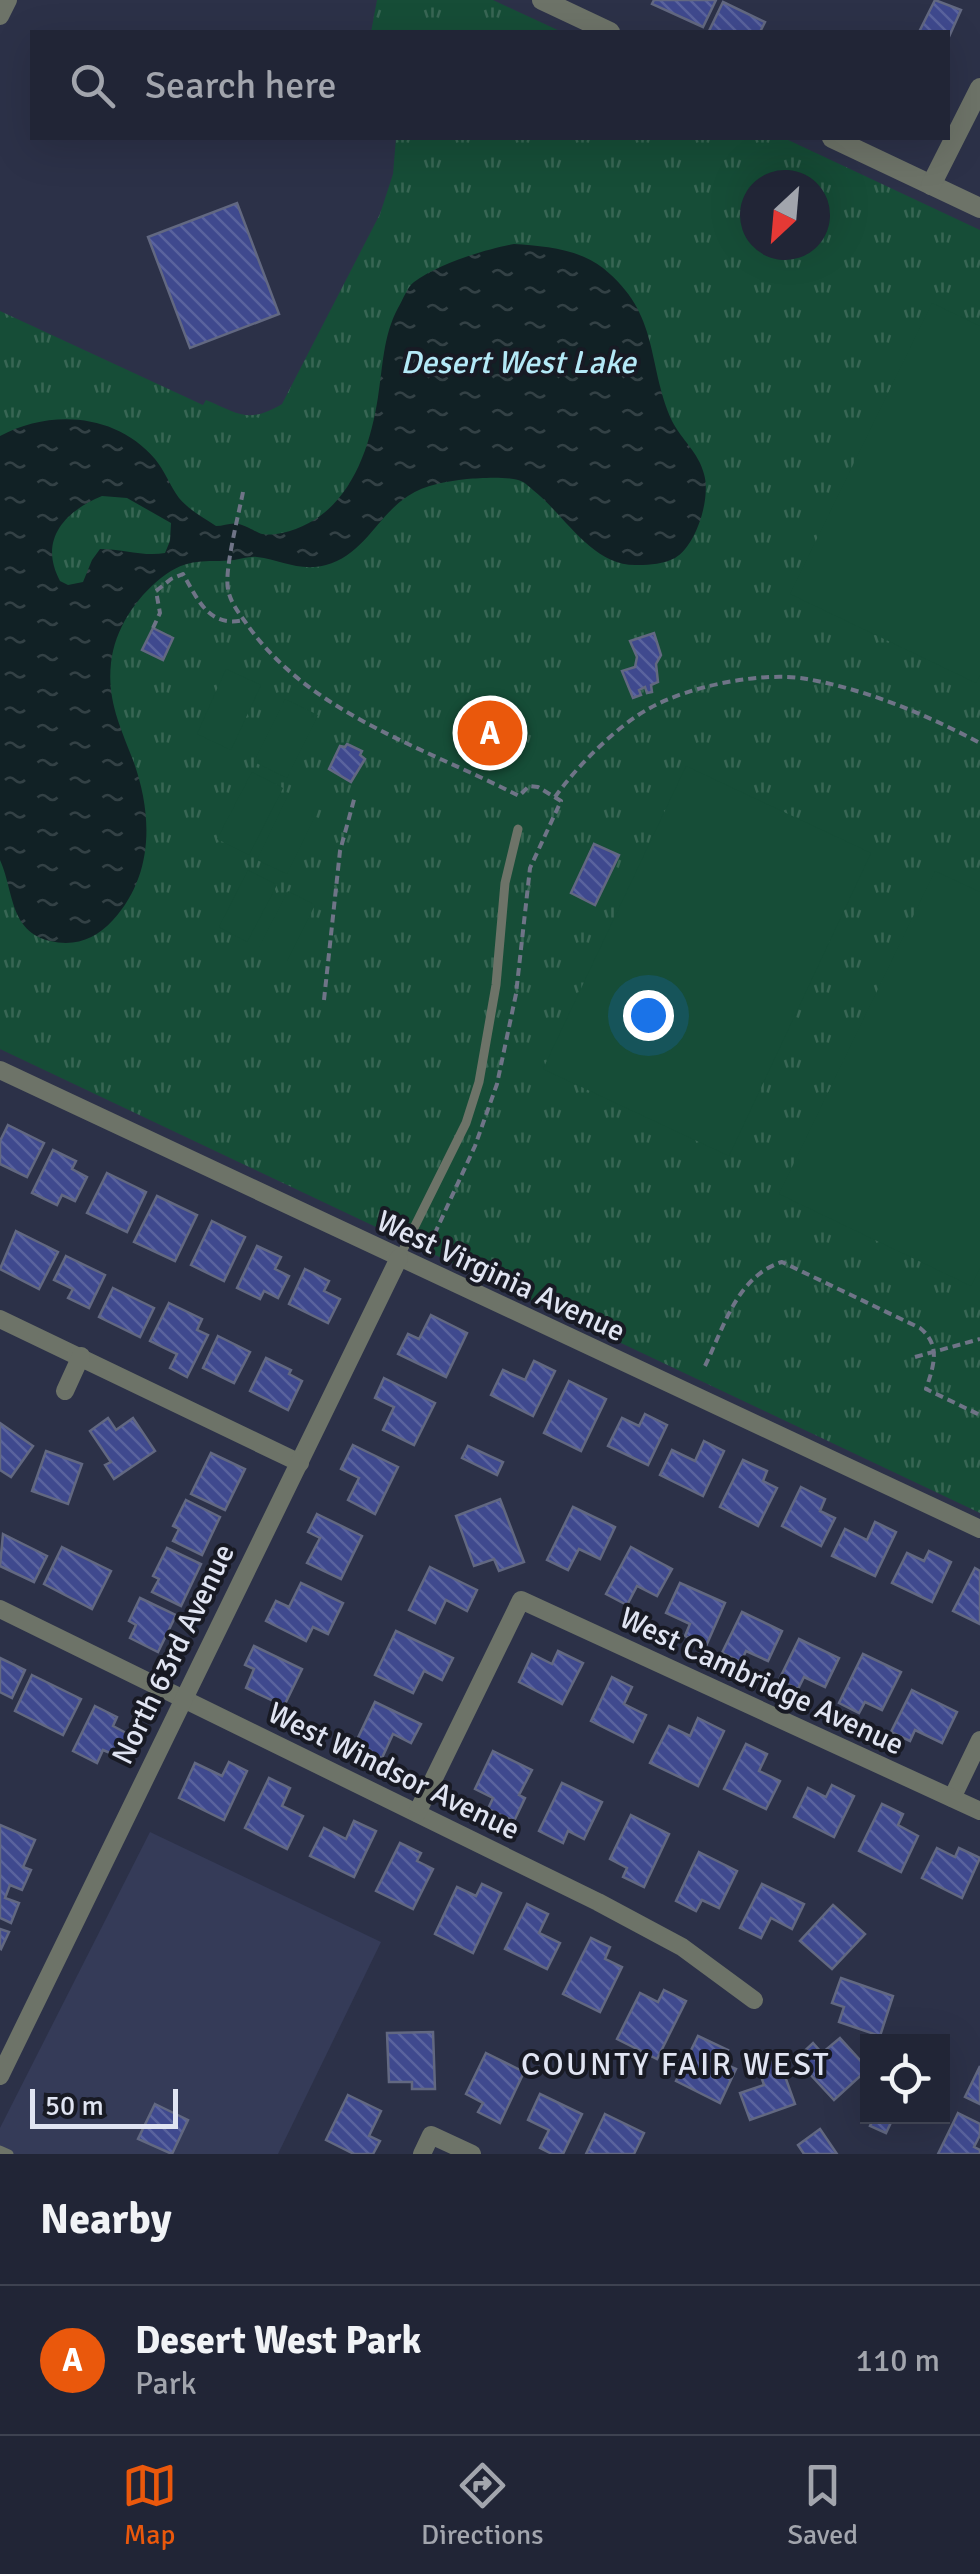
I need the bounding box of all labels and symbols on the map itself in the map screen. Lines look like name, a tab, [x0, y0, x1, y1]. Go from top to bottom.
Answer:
north arrow	[740, 170, 830, 260]
water label: Desert West Lake	[400, 343, 638, 382]
pin: A	[458, 696, 522, 770]
your location	[623, 990, 674, 1041]
street label: West Virginia Avenue	[371, 1203, 631, 1350]
street label: North 63rd Avenue	[104, 1538, 243, 1770]
street label: West Cambridge Avenue	[614, 1599, 910, 1764]
street label: West Windsor Avenue	[262, 1694, 526, 1849]
district label: COUNTY FAIR WEST	[521, 2045, 831, 2084]
scale bar	[30, 2084, 178, 2128]

